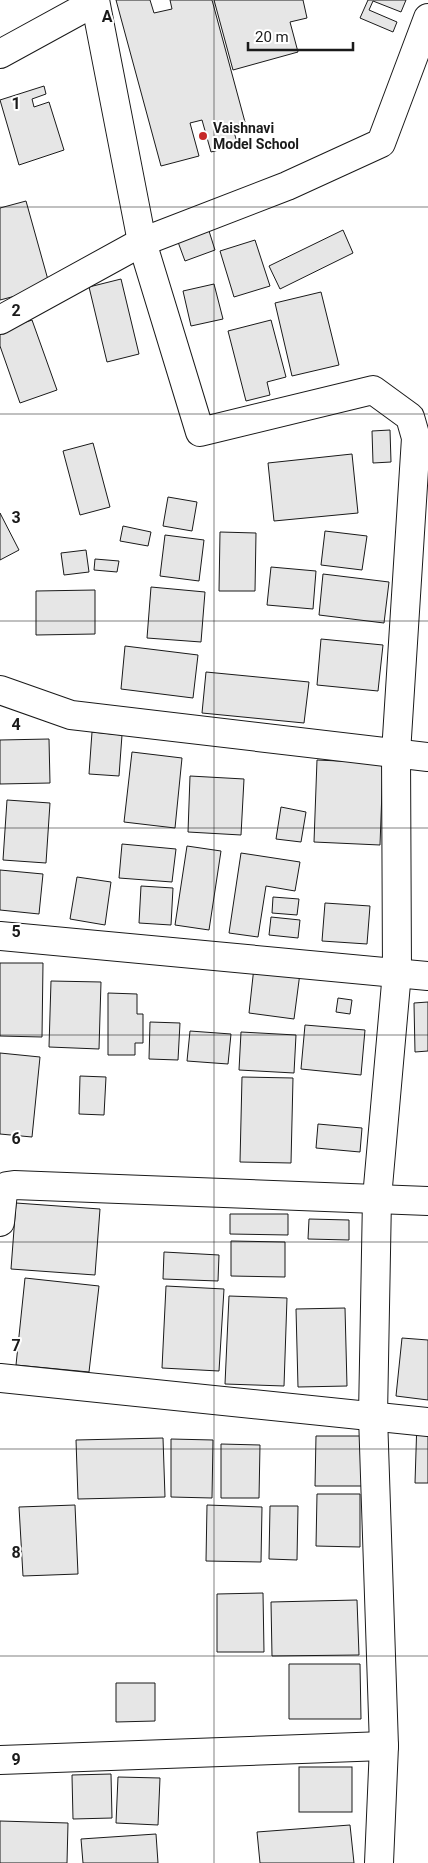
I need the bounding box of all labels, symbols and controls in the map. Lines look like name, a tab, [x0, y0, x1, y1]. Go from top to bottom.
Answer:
text: A	[102, 7, 113, 26]
scale bar	[248, 20, 353, 52]
text: 20 m	[255, 28, 289, 46]
text: 1	[11, 94, 21, 113]
place label: Vaishnavi Model School	[213, 120, 299, 152]
marker: Vaishnavi Model School	[197, 130, 209, 142]
text: 2	[11, 301, 21, 320]
text: 3	[11, 508, 21, 527]
text: 4	[11, 715, 21, 734]
text: 5	[11, 922, 21, 941]
text: 6	[11, 1129, 21, 1148]
text: 7	[11, 1336, 21, 1355]
text: 8	[11, 1543, 21, 1562]
text: 9	[11, 1750, 21, 1769]

